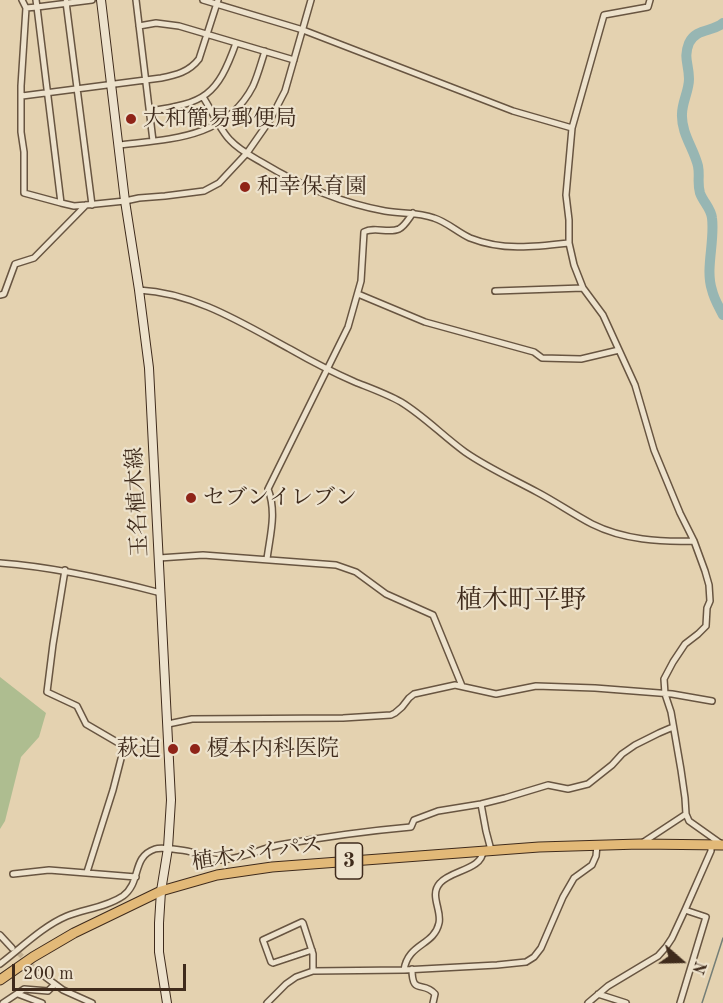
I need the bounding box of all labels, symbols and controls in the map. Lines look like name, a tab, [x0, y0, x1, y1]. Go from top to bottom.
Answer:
place label: 大和簡易郵便局	[143, 106, 297, 132]
marker: 大和簡易郵便局	[124, 112, 138, 126]
place label: 和幸保育園	[257, 174, 367, 200]
marker: 和幸保育園	[238, 180, 252, 194]
street label: 玉名植木線	[122, 446, 154, 558]
place label: セブンイレブン	[203, 485, 357, 511]
marker: セブンイレブン	[184, 491, 198, 505]
district label: 植木町平野	[456, 585, 586, 617]
place label: 萩迫	[117, 736, 161, 762]
place label: 榎本内科医院	[207, 736, 339, 762]
marker: 萩迫	[166, 742, 180, 756]
marker: 榎本内科医院	[188, 742, 202, 756]
street label: 植木バイパス	[190, 832, 324, 876]
road number: 3	[336, 843, 362, 879]
north arrow	[651, 931, 711, 991]
scale bar	[15, 952, 189, 990]
text: N	[688, 959, 708, 976]
text: 200 m	[23, 965, 74, 983]

